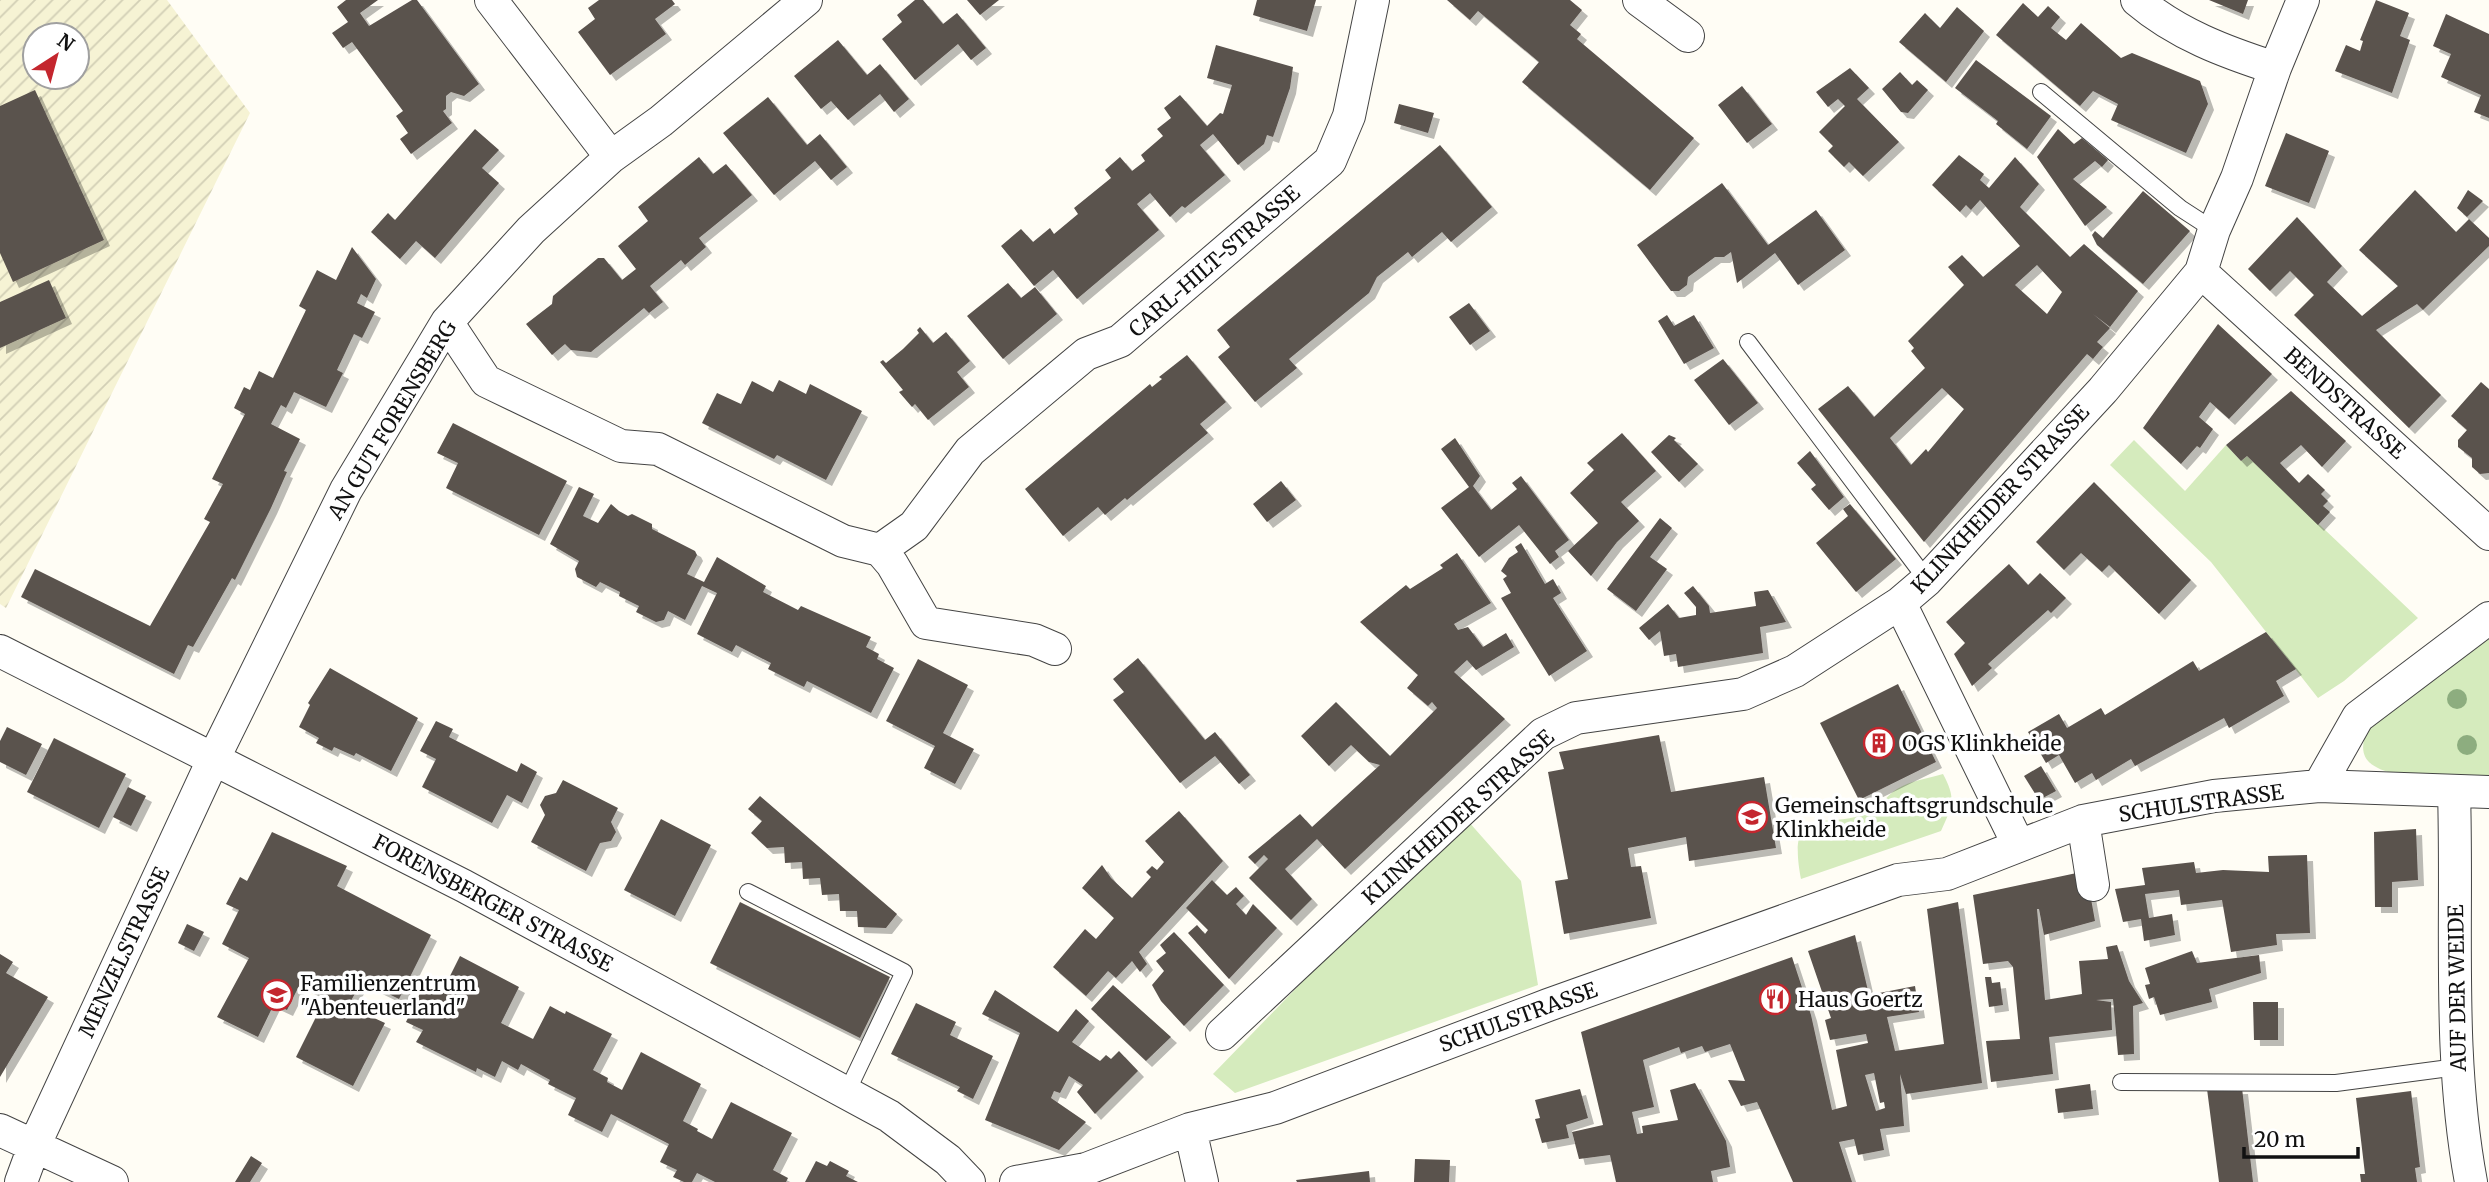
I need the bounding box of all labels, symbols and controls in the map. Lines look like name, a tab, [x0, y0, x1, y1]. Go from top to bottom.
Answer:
north arrow	[21, 21, 91, 91]
text: N	[53, 28, 79, 56]
street label: CARL-HILT-STRASSE	[1123, 179, 1306, 343]
street label: AN GUT FORENSBERG	[321, 316, 462, 525]
street label: BENDSTRASSE	[2279, 341, 2412, 465]
street label: KLINKHEIDER STRASSE	[1905, 398, 2095, 599]
street label: KLINKHEIDER STRASSE	[1357, 723, 1560, 910]
building icon: OGS Klinkheide	[1862, 726, 1896, 760]
place label: OGS Klinkheide	[1902, 730, 2061, 757]
street label: SCHULSTRASSE	[2117, 778, 2286, 828]
place label: Gemeinschaftsgrundschule Klinkheide	[1775, 792, 2053, 843]
school or university icon: Gemeinschaftsgrundschule Klinkheide	[1735, 800, 1769, 834]
street label: FORENSBERGER STRASSE	[368, 828, 618, 978]
street label: MENZELSTRASSE	[73, 862, 176, 1042]
street label: AUF DER WEIDE	[2442, 904, 2472, 1073]
place label: Familienzentrum "Abenteuerland"	[300, 970, 477, 1021]
street label: SCHULSTRASSE	[1435, 976, 1601, 1058]
school or university icon: Familienzentrum "Abenteuerland"	[260, 978, 294, 1012]
restaurant icon: Haus Goertz	[1758, 982, 1792, 1016]
place label: Haus Goertz	[1798, 986, 1923, 1013]
scale bar	[2244, 1116, 2358, 1160]
text: 20 m	[2254, 1126, 2306, 1153]

